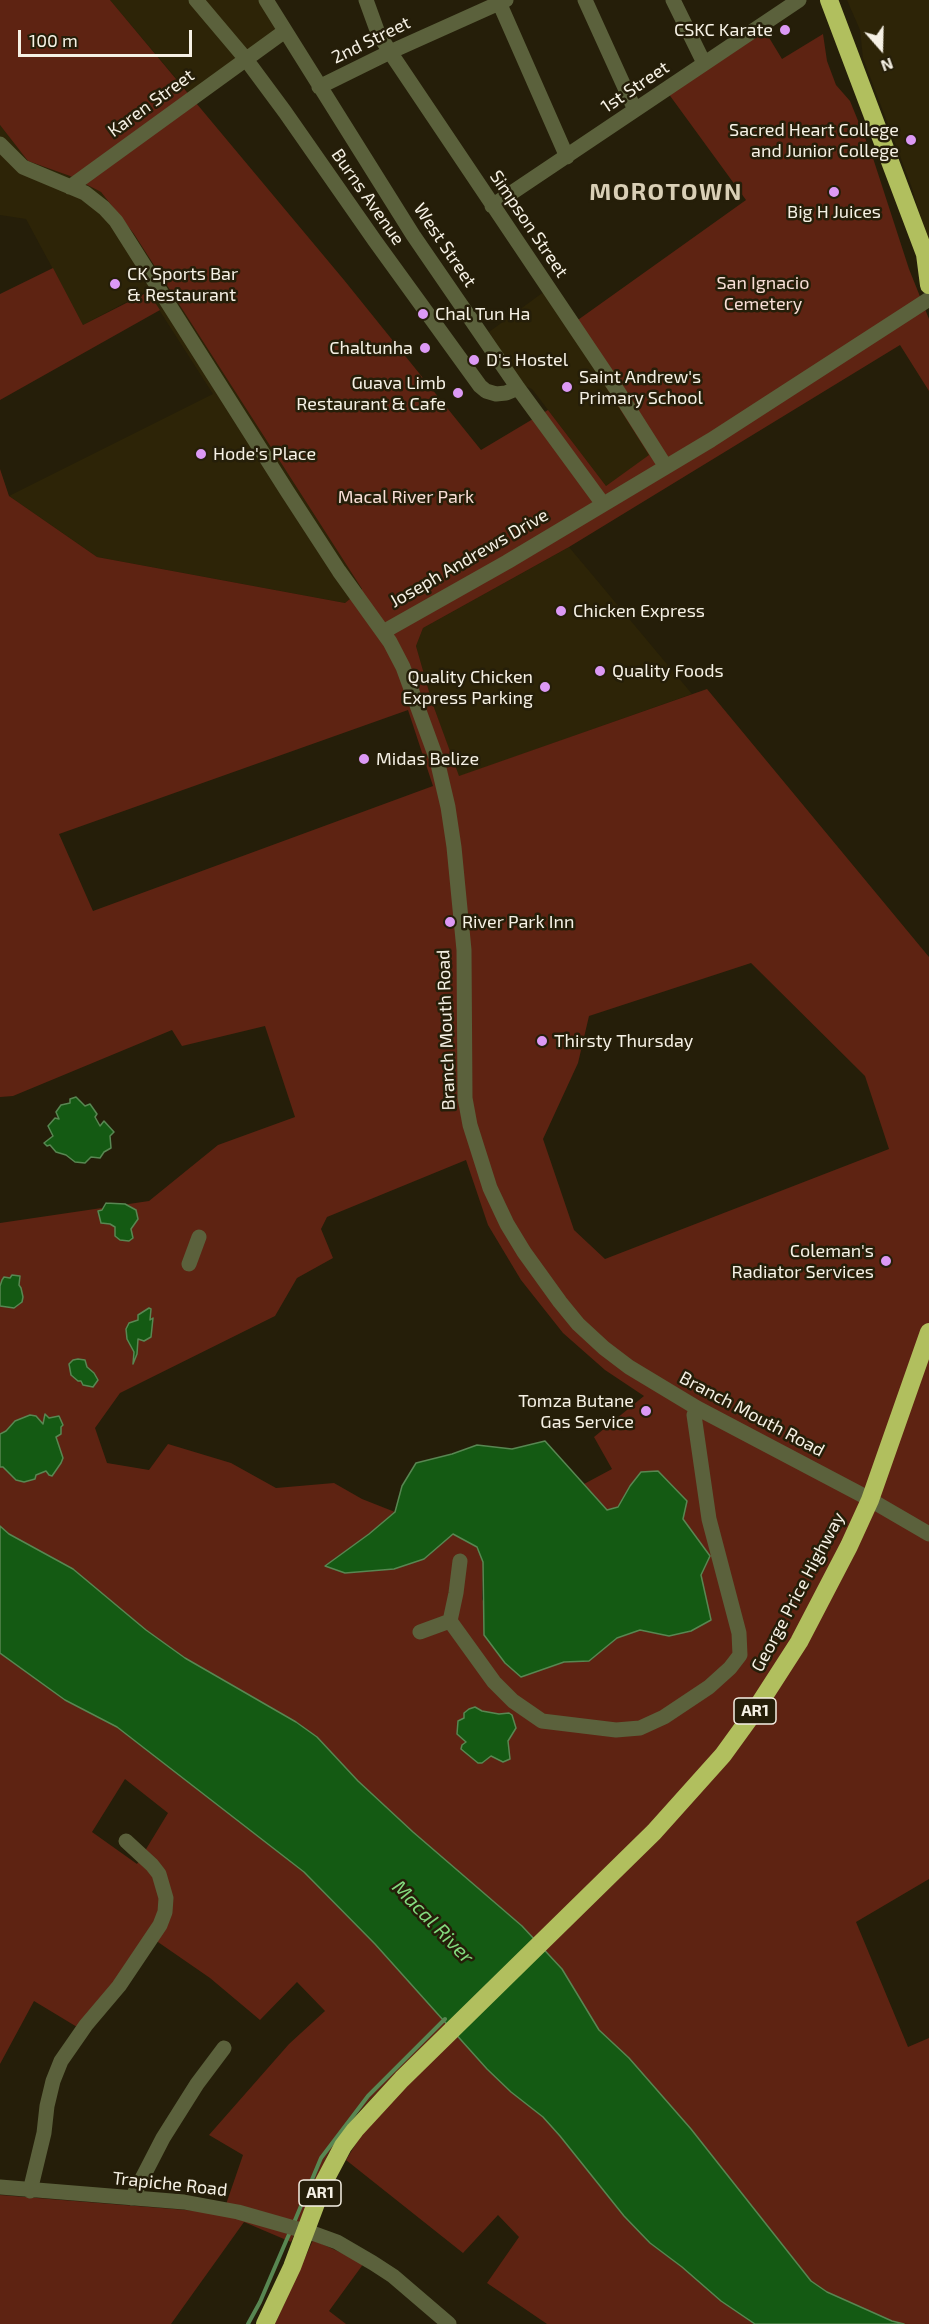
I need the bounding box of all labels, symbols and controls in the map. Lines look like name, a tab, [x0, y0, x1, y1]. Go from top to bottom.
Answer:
street label: 2nd Street	[328, 12, 414, 68]
scale bar	[21, 18, 195, 56]
north arrow	[851, 18, 911, 78]
place label: CSKC Karate	[674, 19, 773, 41]
marker: CSKC Karate	[778, 23, 792, 37]
text: 100 m	[29, 29, 78, 51]
text: N	[879, 54, 896, 76]
street label: 1st Street	[597, 56, 673, 118]
street label: Karen Street	[104, 64, 198, 142]
place label: Sacred Heart College and Junior College	[729, 119, 899, 162]
marker: Sacred Heart College and Junior College	[904, 133, 918, 147]
street label: Burns Avenue	[327, 145, 409, 249]
street label: Simpson Street	[485, 166, 573, 282]
district label: MOROTOWN	[589, 178, 743, 206]
marker: Big H Juices	[827, 185, 841, 199]
street label: West Street	[409, 199, 481, 291]
place label: Big H Juices	[787, 201, 881, 223]
place label: CK Sports Bar & Restaurant	[127, 263, 238, 306]
park label: San Ignacio Cemetery	[716, 272, 810, 314]
marker: CK Sports Bar & Restaurant	[108, 277, 122, 291]
place label: Chal Tun Ha	[435, 303, 530, 325]
marker: Chal Tun Ha	[416, 307, 430, 321]
place label: Chaltunha	[329, 337, 413, 359]
marker: Chaltunha	[418, 341, 432, 355]
place label: D's Hostel	[486, 349, 568, 371]
marker: D's Hostel	[467, 353, 481, 367]
place label: Saint Andrew's Primary School	[579, 366, 703, 409]
place label: Guava Limb Restaurant & Cafe	[296, 372, 446, 415]
marker: Saint Andrew's Primary School	[560, 380, 574, 394]
marker: Guava Limb Restaurant & Cafe	[451, 386, 465, 400]
place label: Hode's Place	[213, 443, 316, 465]
marker: Hode's Place	[194, 447, 208, 461]
park label: Macal River Park	[338, 486, 474, 508]
street label: Joseph Andrews Drive	[386, 504, 552, 612]
place label: Chicken Express	[573, 600, 705, 622]
marker: Chicken Express	[554, 604, 568, 618]
place label: Quality Foods	[612, 660, 724, 682]
marker: Quality Foods	[593, 664, 607, 678]
place label: Quality Chicken Express Parking	[402, 666, 533, 708]
marker: Quality Chicken Express Parking	[538, 680, 552, 694]
place label: Midas Belize	[376, 748, 479, 770]
marker: Midas Belize	[357, 752, 371, 766]
place label: River Park Inn	[462, 911, 574, 933]
marker: River Park Inn	[443, 915, 457, 929]
street label: Branch Mouth Road	[432, 949, 460, 1111]
place label: Thirsty Thursday	[554, 1030, 693, 1052]
marker: Thirsty Thursday	[535, 1034, 549, 1048]
place label: Coleman's Radiator Services	[732, 1240, 874, 1282]
marker: Coleman's Radiator Services	[879, 1254, 893, 1268]
street label: Branch Mouth Road	[676, 1367, 828, 1461]
place label: Tomza Butane Gas Service	[518, 1390, 634, 1432]
marker: Tomza Butane Gas Service	[639, 1404, 653, 1418]
street label: George Price Highway	[747, 1508, 849, 1676]
road number: AR1	[734, 1698, 776, 1724]
water label: Macal River	[387, 1875, 479, 1969]
street label: Trapiche Road	[112, 2167, 228, 2201]
road number: AR1	[299, 2180, 341, 2206]

